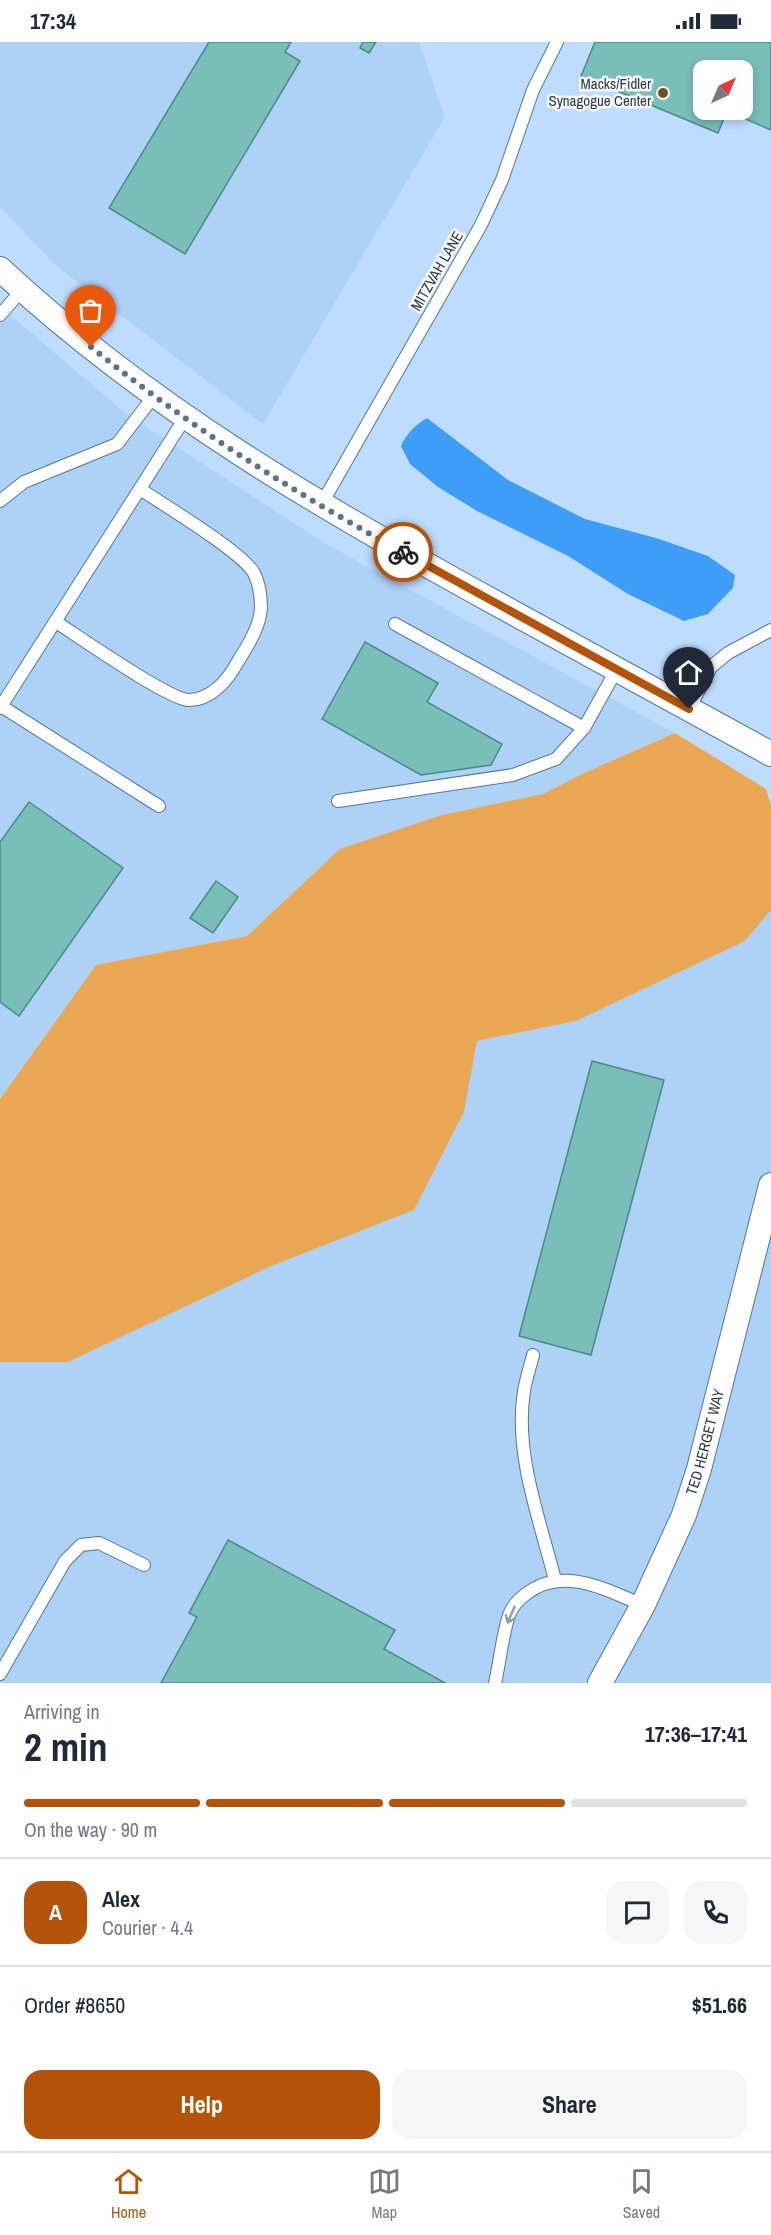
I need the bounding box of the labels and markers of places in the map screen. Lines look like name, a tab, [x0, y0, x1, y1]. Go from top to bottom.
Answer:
place label: Macks/Fidler Synagogue Center	[548, 73, 651, 111]
marker: Macks/Fidler Synagogue Center	[656, 86, 670, 100]
pin	[65, 285, 116, 347]
pin	[663, 647, 714, 709]

